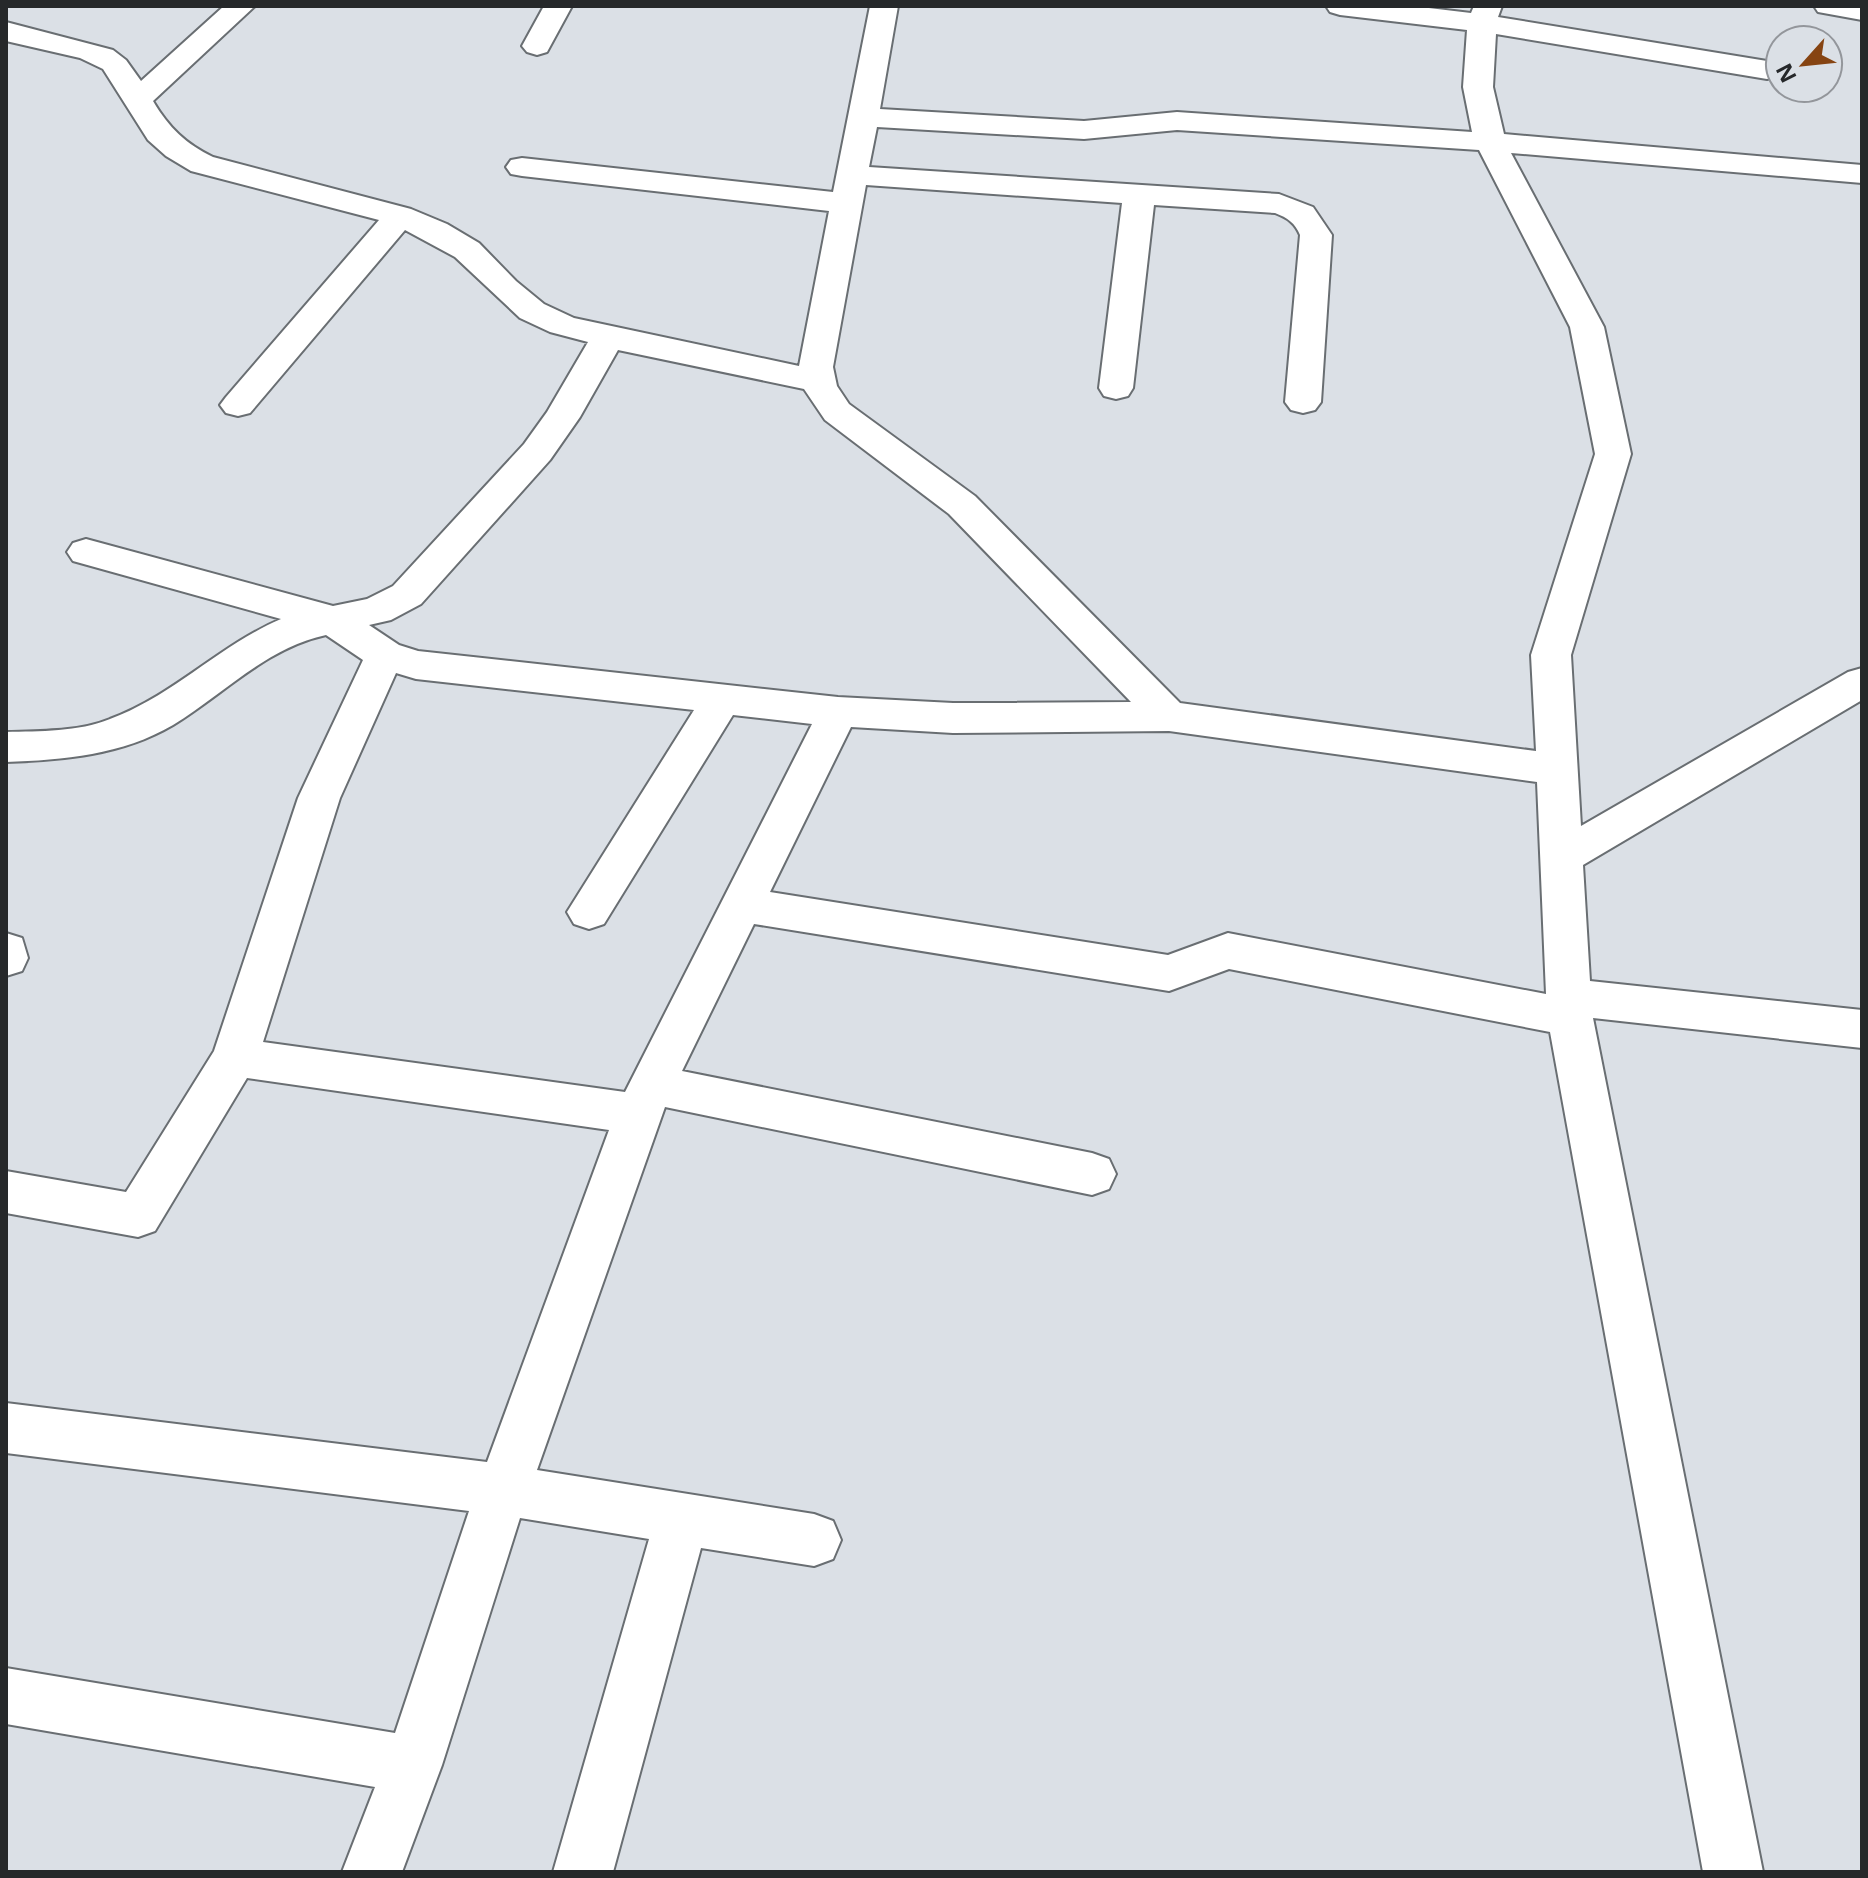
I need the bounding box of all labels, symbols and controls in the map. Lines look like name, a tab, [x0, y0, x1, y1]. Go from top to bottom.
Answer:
north arrow	[1764, 24, 1844, 104]
text: N	[1768, 59, 1803, 88]

